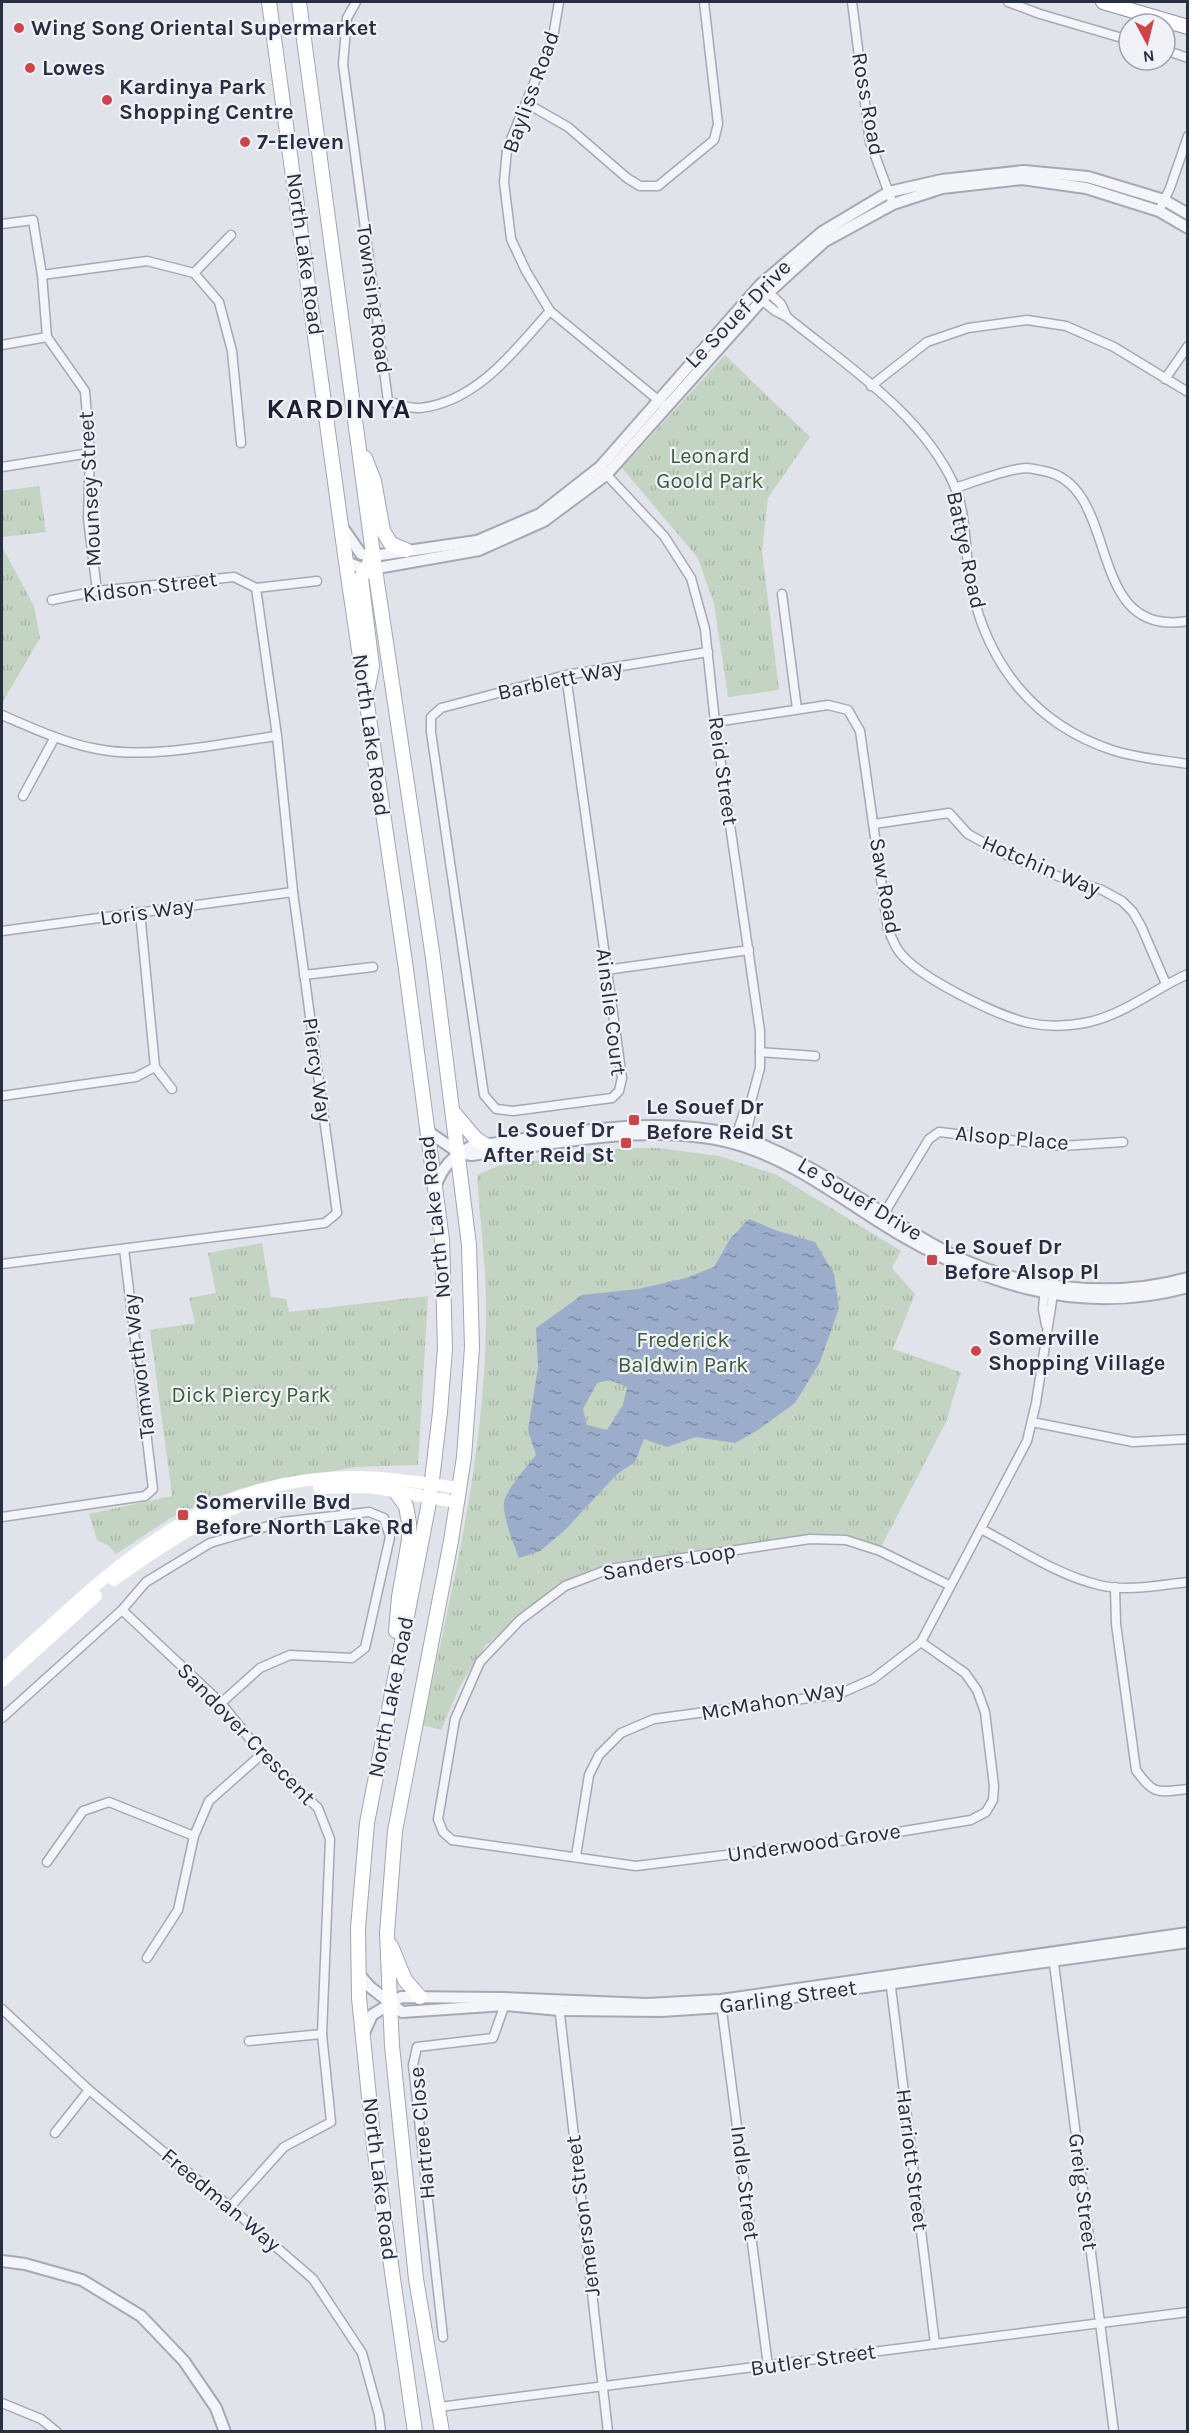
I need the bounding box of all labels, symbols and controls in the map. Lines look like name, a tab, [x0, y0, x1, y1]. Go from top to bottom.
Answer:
north arrow	[1117, 12, 1177, 72]
place label: Wing Song Oriental Supermarket	[31, 15, 377, 41]
marker: Wing Song Oriental Supermarket	[12, 21, 26, 35]
street label: Bayliss Road	[497, 28, 565, 156]
text: N	[1142, 46, 1156, 67]
street label: Ross Road	[846, 50, 890, 158]
place label: Lowes	[42, 55, 105, 81]
marker: Lowes	[23, 61, 37, 75]
place label: Kardinya Park Shopping Centre	[119, 74, 294, 125]
marker: Kardinya Park Shopping Centre	[100, 93, 114, 107]
place label: 7-Eleven	[257, 129, 344, 155]
marker: 7-Eleven	[238, 135, 252, 149]
street label: North Lake Road	[281, 171, 329, 337]
street label: Townsing Road	[351, 223, 397, 375]
street label: Le Souef Drive	[680, 254, 796, 374]
district label: KARDINYA	[266, 392, 412, 425]
street label: Mounsey Street	[73, 410, 107, 568]
park label: Leonard Goold Park	[656, 443, 764, 494]
street label: Battye Road	[941, 489, 991, 611]
street label: Kidson Street	[81, 566, 219, 608]
street label: North Lake Road	[347, 652, 395, 818]
street label: Barblett Way	[495, 654, 625, 706]
street label: Reid Street	[702, 715, 744, 827]
street label: Hotchin Way	[978, 829, 1104, 903]
street label: Saw Road	[864, 836, 906, 936]
street label: Loris Way	[98, 893, 196, 931]
street label: Ainslie Court	[590, 947, 632, 1077]
street label: Piercy Way	[297, 1016, 337, 1124]
place label: Le Souef Dr Before Reid St	[646, 1094, 793, 1145]
marker: Le Souef Dr Before Reid St	[627, 1113, 641, 1127]
place label: Le Souef Dr After Reid St	[483, 1117, 614, 1168]
street label: Alsop Place	[954, 1120, 1070, 1156]
street label: North Lake Road	[414, 1134, 456, 1300]
marker: Le Souef Dr After Reid St	[619, 1136, 633, 1150]
street label: Le Souef Drive	[793, 1152, 927, 1246]
place label: Le Souef Dr Before Alsop Pl	[944, 1234, 1099, 1285]
marker: Le Souef Dr Before Alsop Pl	[925, 1253, 939, 1267]
street label: Tamworth Way	[117, 1292, 161, 1440]
place label: Somerville Shopping Village	[988, 1325, 1166, 1376]
park label: Frederick Baldwin Park	[618, 1327, 748, 1378]
marker: Somerville Shopping Village	[969, 1344, 983, 1358]
park label: Dick Piercy Park	[171, 1382, 331, 1408]
place label: Somerville Bvd Before North Lake Rd	[195, 1489, 414, 1540]
marker: Somerville Bvd Before North Lake Rd	[176, 1508, 190, 1522]
street label: Sanders Loop	[600, 1537, 738, 1587]
street label: North Lake Road	[363, 1614, 419, 1780]
street label: Sandover Crescent	[171, 1657, 321, 1811]
street label: McMahon Way	[699, 1676, 847, 1726]
street label: Underwood Grove	[726, 1818, 902, 1868]
street label: Garling Street	[718, 1975, 858, 2019]
street label: Hartree Close	[403, 2065, 441, 2201]
street label: Harriott Street	[890, 2087, 934, 2233]
street label: North Lake Road	[357, 2096, 403, 2262]
street label: Indle Street	[725, 2124, 765, 2242]
street label: Greig Street	[1063, 2132, 1103, 2252]
street label: Jemerson Street	[560, 2134, 606, 2298]
street label: Freedman Way	[156, 2143, 286, 2257]
street label: Butler Street	[749, 2338, 877, 2382]

